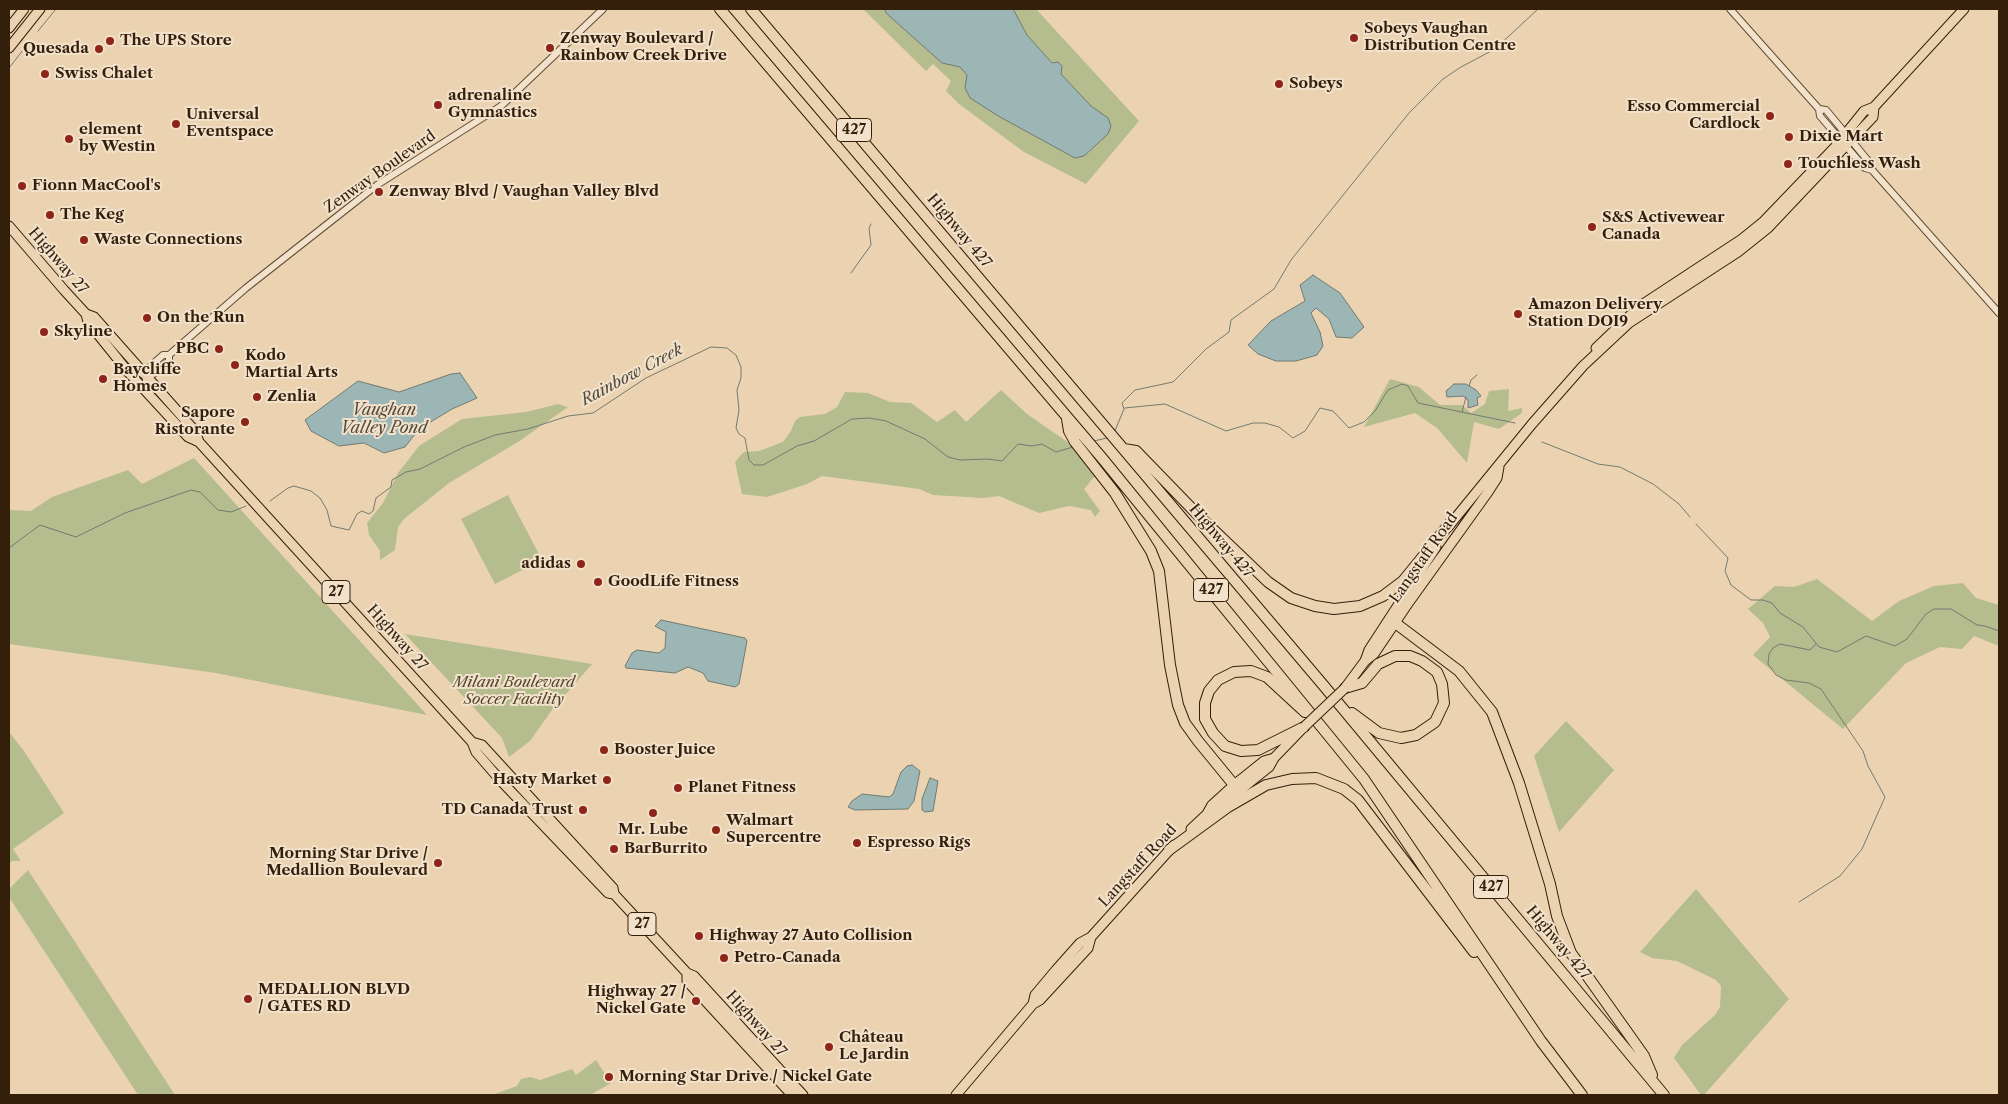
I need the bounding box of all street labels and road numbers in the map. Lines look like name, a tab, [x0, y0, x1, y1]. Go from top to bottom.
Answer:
road number: 427	[836, 118, 872, 142]
street label: Zenway Boulevard	[321, 127, 439, 217]
street label: Highway 427	[923, 190, 995, 272]
street label: Highway 27	[24, 224, 92, 298]
street label: Highway 427	[1185, 500, 1257, 582]
street label: Langstaff Road	[1386, 509, 1462, 607]
road number: 427	[1194, 578, 1228, 602]
road number: 27	[322, 580, 350, 604]
street label: Highway 27	[363, 601, 431, 675]
street label: Langstaff Road	[1095, 821, 1181, 911]
road number: 427	[1474, 876, 1508, 899]
street label: Highway 427	[1522, 902, 1594, 984]
road number: 27	[628, 912, 656, 936]
street label: Highway 27	[722, 987, 790, 1061]

